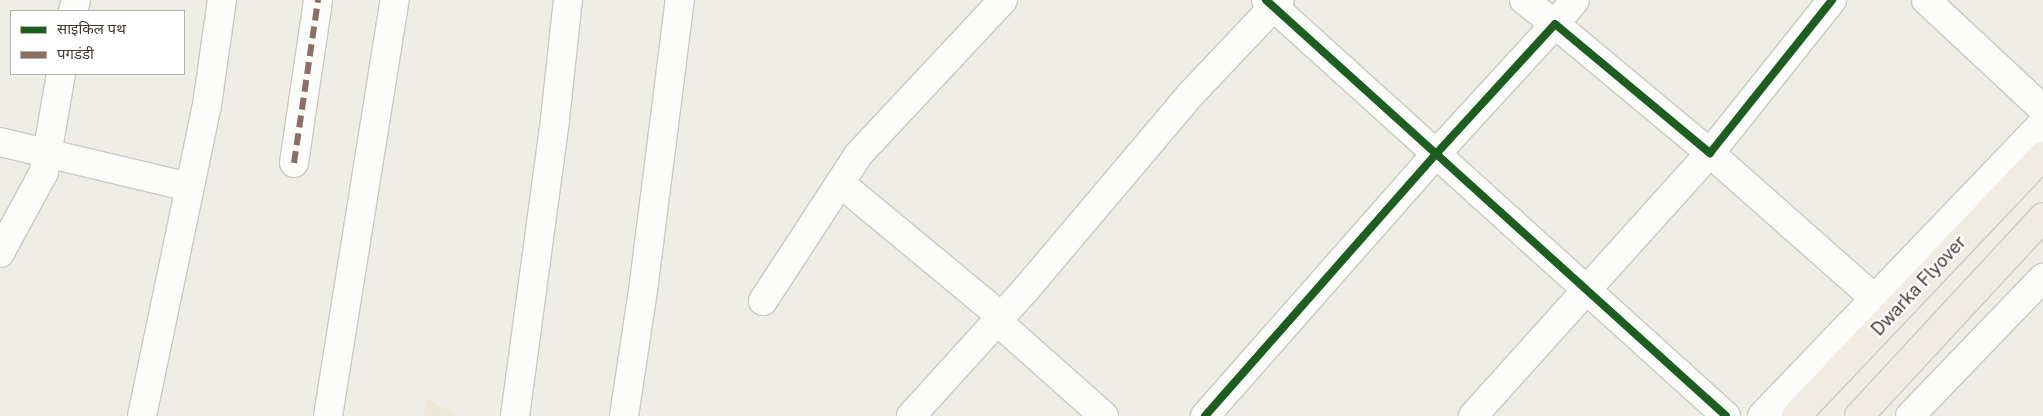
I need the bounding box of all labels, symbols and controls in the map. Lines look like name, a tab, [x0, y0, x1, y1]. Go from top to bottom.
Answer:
legend	[10, 10, 185, 75]
text: साइकिल पथ	[57, 20, 126, 37]
text: पगडंडी	[57, 45, 94, 62]
street label: Dwarka Flyover	[1867, 232, 1971, 340]

